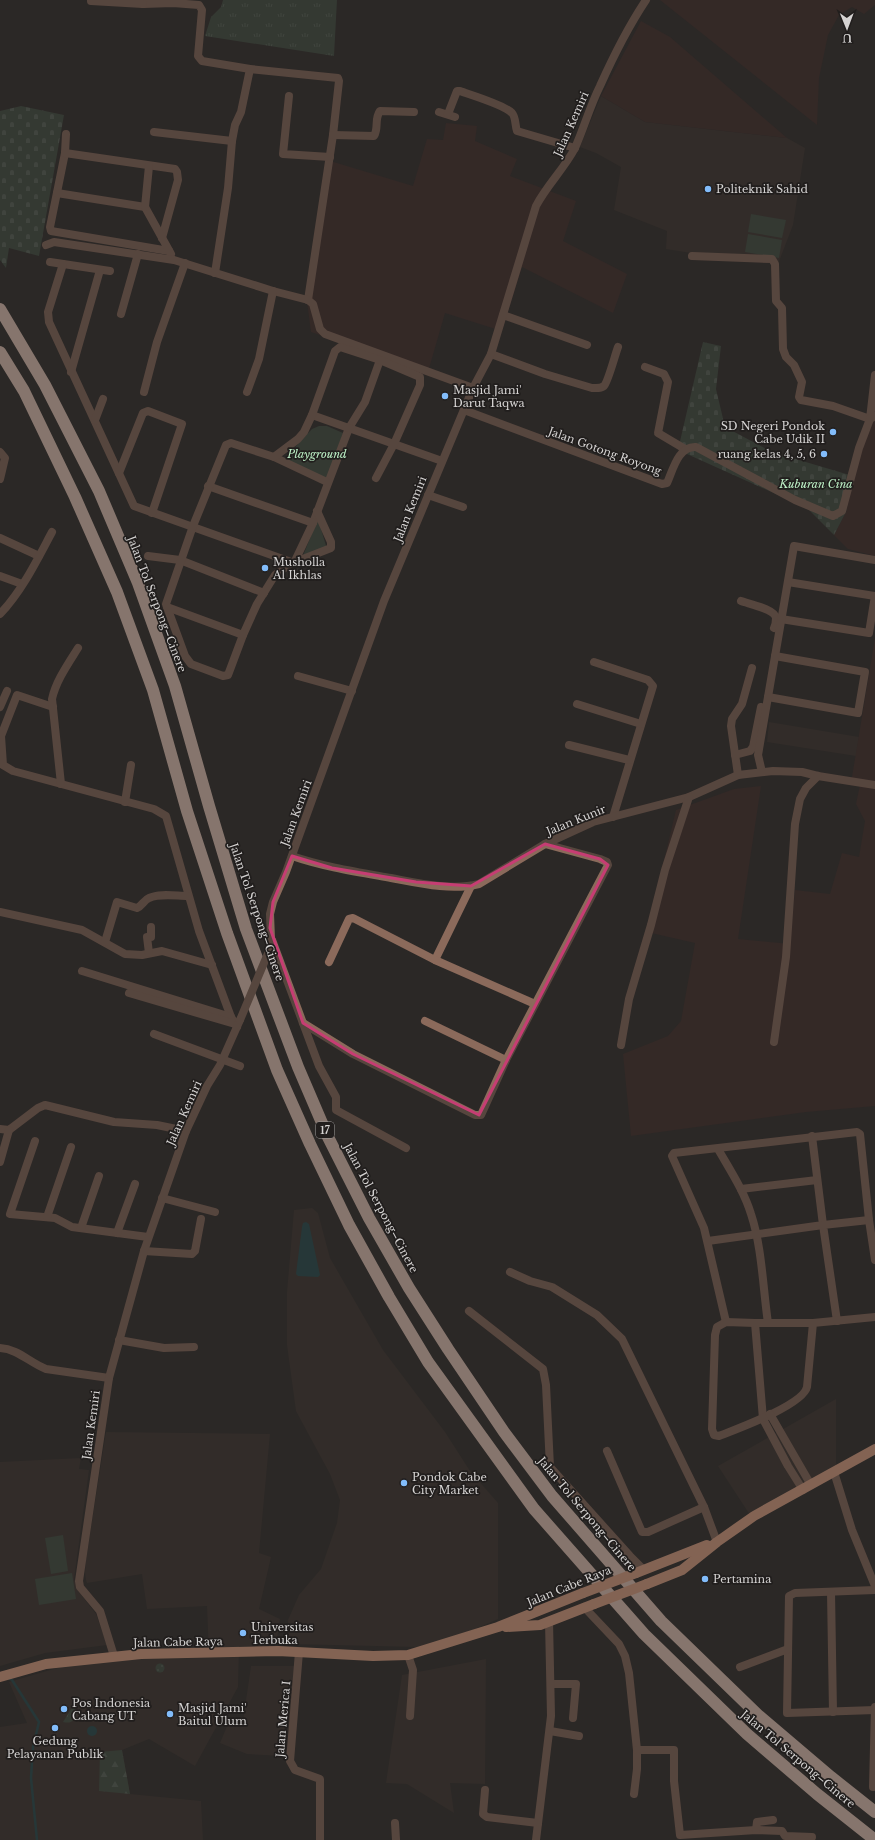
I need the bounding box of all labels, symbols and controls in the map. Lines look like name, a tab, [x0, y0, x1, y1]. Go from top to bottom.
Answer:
north arrow	[827, 8, 867, 48]
text: U	[842, 31, 852, 45]
street label: Jalan Kemiri	[550, 89, 592, 160]
place label: Politeknik Sahid	[716, 182, 809, 196]
marker: Politeknik Sahid	[703, 184, 713, 194]
place label: Masjid Jami' Darut Taqwa	[453, 383, 526, 410]
marker: Masjid Jami' Darut Taqwa	[440, 391, 450, 401]
place label: SD Negeri Pondok Cabe Udik II	[721, 419, 825, 446]
street label: Jalan Gotong Royong	[545, 423, 664, 478]
marker: SD Negeri Pondok Cabe Udik II	[828, 427, 838, 437]
park label: Playground	[286, 447, 347, 461]
place label: ruang kelas 4, 5, 6	[718, 447, 816, 461]
marker: ruang kelas 4, 5, 6	[819, 449, 829, 459]
street label: Jalan Kemiri	[390, 474, 430, 546]
park label: Kuburan Cina	[778, 477, 853, 491]
street label: Jalan Tol Serpong–Cinere	[124, 532, 190, 674]
place label: Musholla Al Ikhlas	[272, 555, 326, 582]
marker: Musholla Al Ikhlas	[260, 563, 270, 573]
street label: Jalan Kemiri	[277, 778, 315, 850]
street label: Jalan Kunir	[542, 801, 608, 839]
street label: Jalan Tol Serpong–Cinere	[226, 839, 287, 983]
street label: Jalan Kemiri	[163, 1078, 205, 1149]
road number: 17	[316, 1122, 334, 1138]
street label: Jalan Tol Serpong–Cinere	[340, 1139, 421, 1275]
street label: Jalan Kemiri	[79, 1389, 103, 1462]
street label: Jalan Tol Serpong–Cinere	[534, 1452, 639, 1574]
place label: Pondok Cabe City Market	[412, 1470, 487, 1497]
marker: Pondok Cabe City Market	[399, 1478, 409, 1488]
street label: Jalan Cabe Raya	[523, 1562, 614, 1610]
place label: Pertamina	[713, 1572, 772, 1586]
marker: Pertamina	[700, 1574, 710, 1584]
place label: Universitas Terbuka	[251, 1620, 313, 1647]
marker: Universitas Terbuka	[238, 1628, 248, 1638]
street label: Jalan Cabe Raya	[131, 1634, 224, 1650]
street label: Jalan Merica I	[272, 1680, 293, 1760]
place label: Pos Indonesia Cabang UT	[72, 1696, 151, 1723]
place label: Masjid Jami' Baitul Ulum	[178, 1701, 247, 1728]
marker: Pos Indonesia Cabang UT	[59, 1704, 69, 1714]
street label: Jalan Tol Serpong–Cinere	[736, 1706, 858, 1811]
marker: Masjid Jami' Baitul Ulum	[165, 1709, 175, 1719]
marker: Gedung Pelayanan Publik	[50, 1723, 60, 1733]
place label: Gedung Pelayanan Publik	[7, 1734, 104, 1761]

